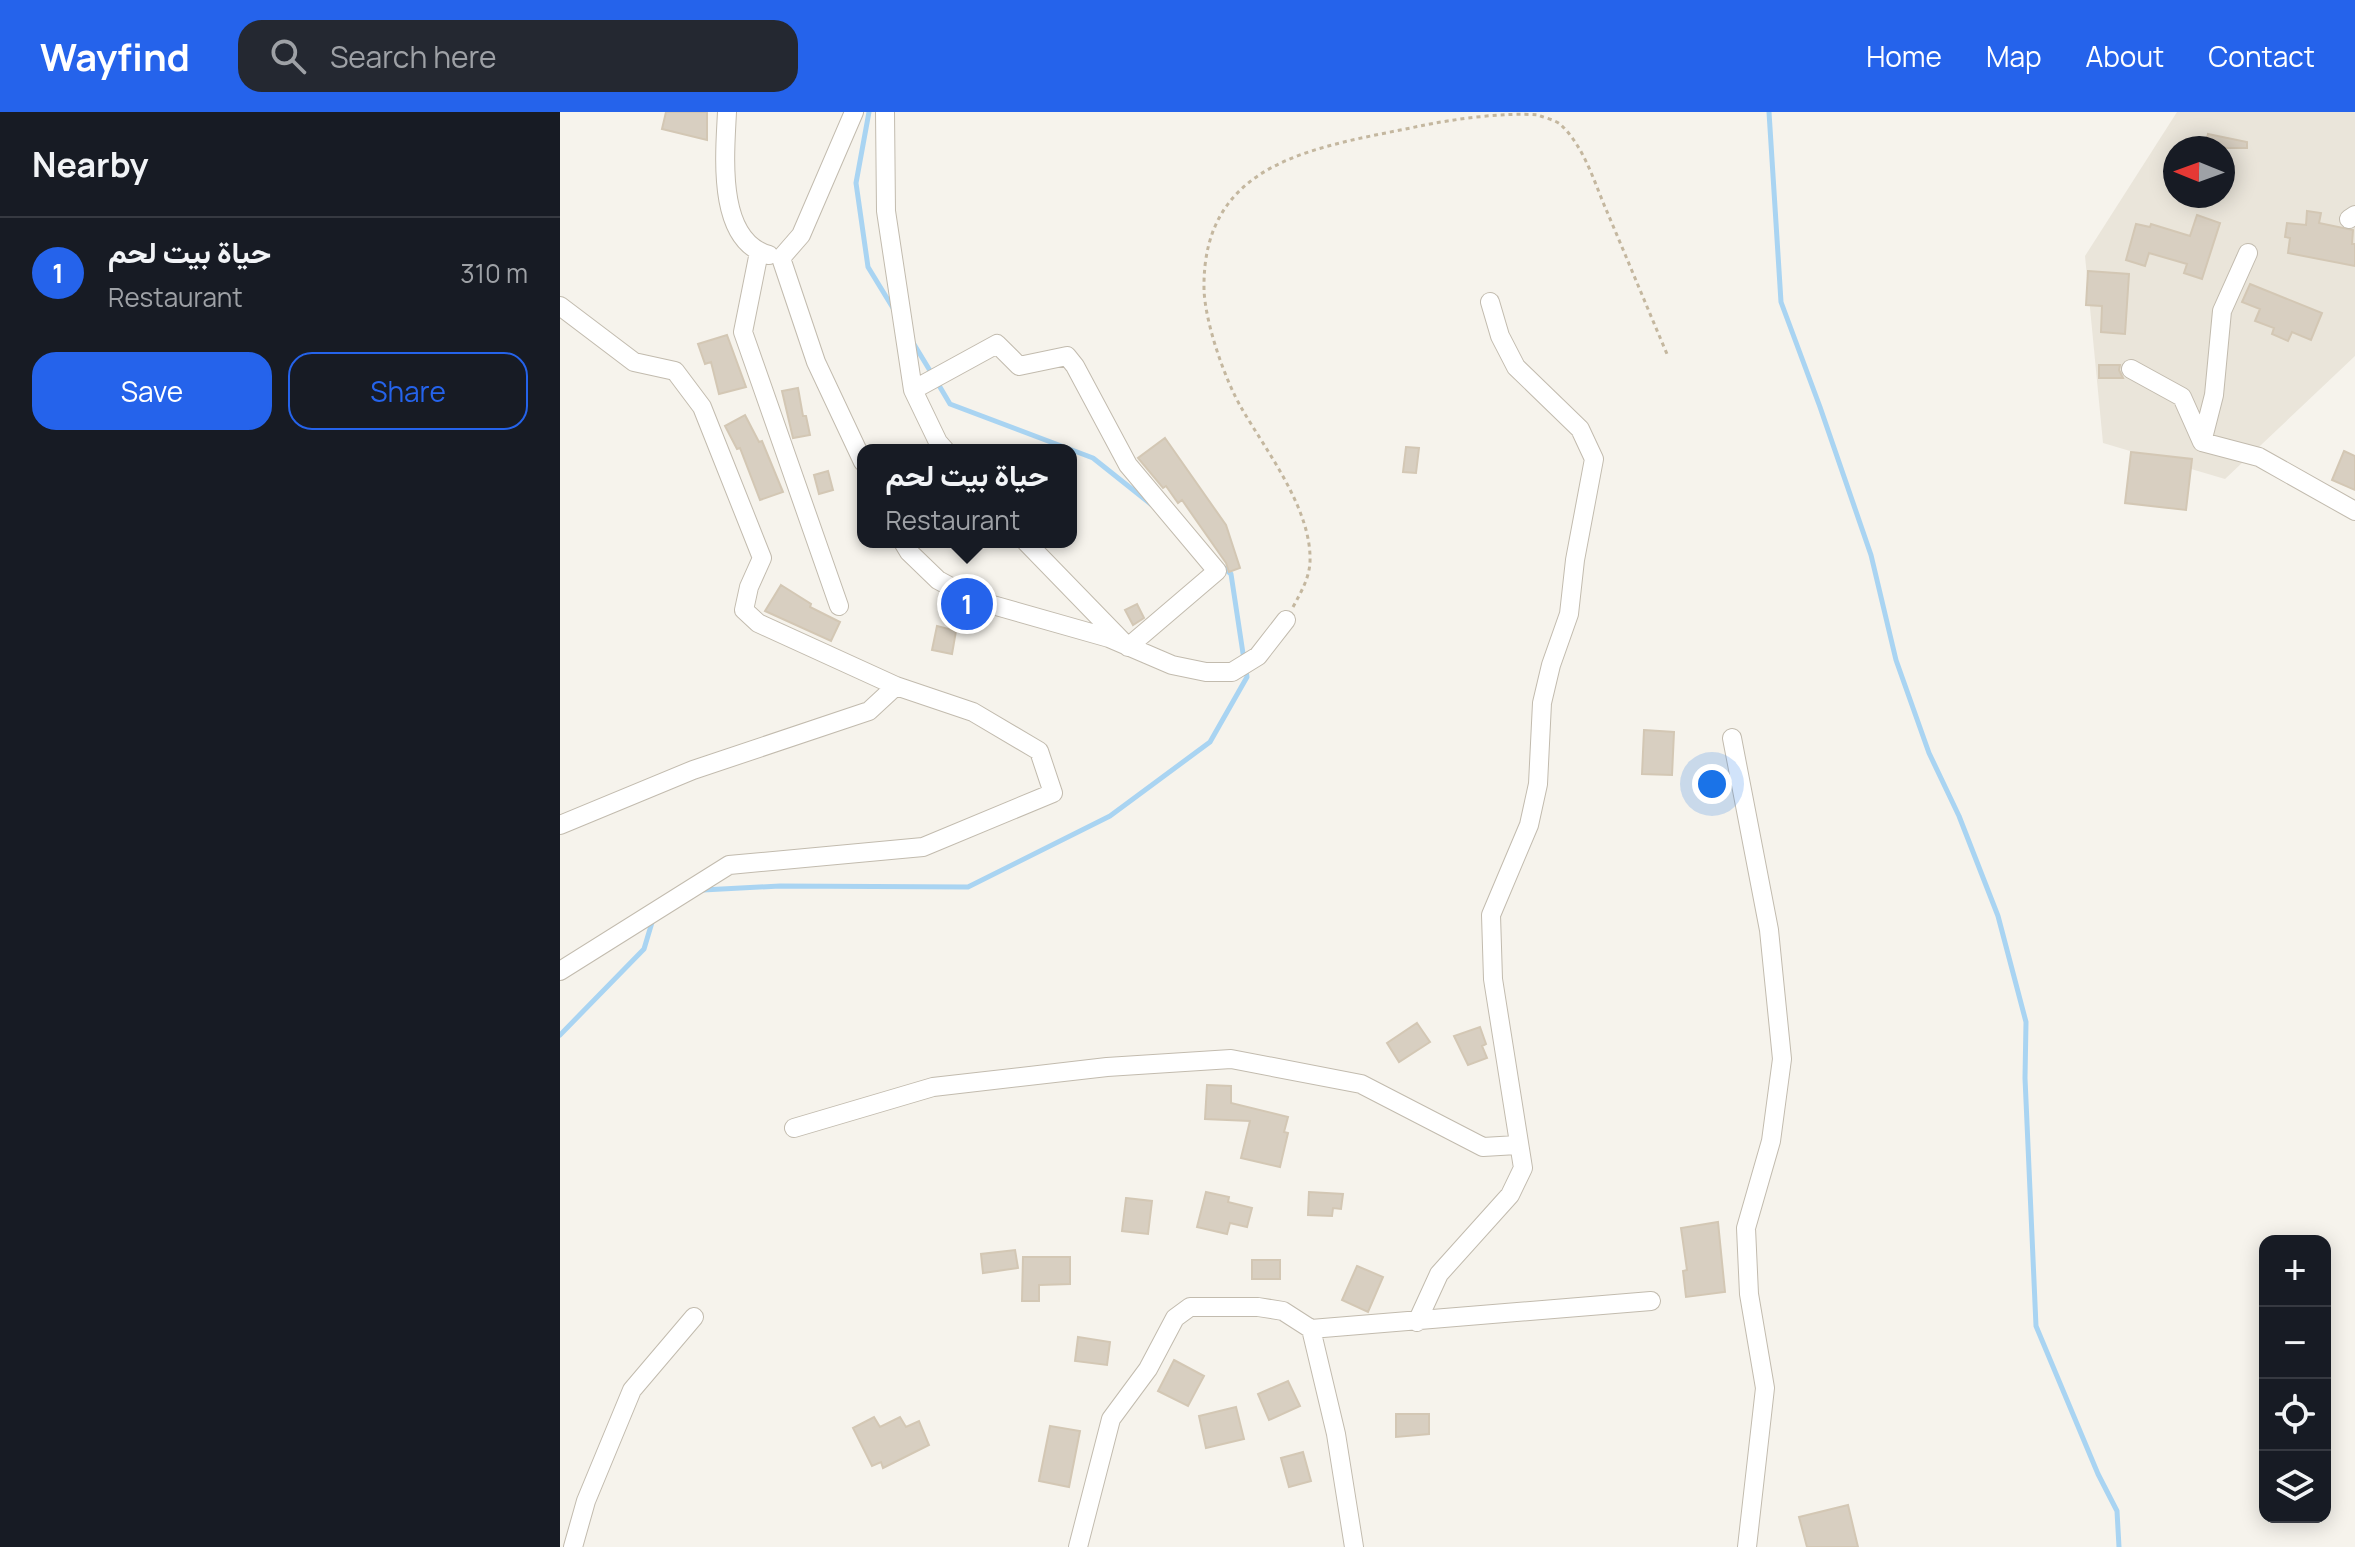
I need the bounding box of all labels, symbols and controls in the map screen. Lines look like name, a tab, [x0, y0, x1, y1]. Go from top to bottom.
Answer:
search box	[238, 20, 798, 92]
text: Wayfind	[40, 30, 190, 82]
icon: search	[266, 34, 310, 78]
text: Search here	[330, 36, 497, 77]
text: Home	[1866, 37, 1942, 75]
text: Map	[1986, 37, 2042, 75]
text: About	[2086, 37, 2164, 75]
text: Contact	[2208, 37, 2315, 75]
north arrow	[2163, 136, 2235, 208]
text: Nearby	[32, 141, 148, 187]
text: حياة بيت لحم	[108, 231, 271, 272]
text: 1	[52, 255, 64, 291]
text: 310 m	[460, 255, 528, 291]
text: Restaurant	[108, 279, 243, 315]
button: Save	[32, 352, 272, 430]
button: Share	[288, 352, 528, 430]
popup	[857, 444, 1077, 548]
text: حياة بيت لحم	[885, 454, 1049, 495]
text: Restaurant	[885, 502, 1020, 538]
pin: 1	[941, 574, 993, 634]
your location	[1692, 764, 1732, 804]
map controls	[2259, 1235, 2331, 1523]
button: +	[2259, 1235, 2331, 1307]
button: −	[2259, 1307, 2331, 1379]
button: locate	[2259, 1379, 2331, 1451]
button: layers	[2259, 1451, 2331, 1523]

